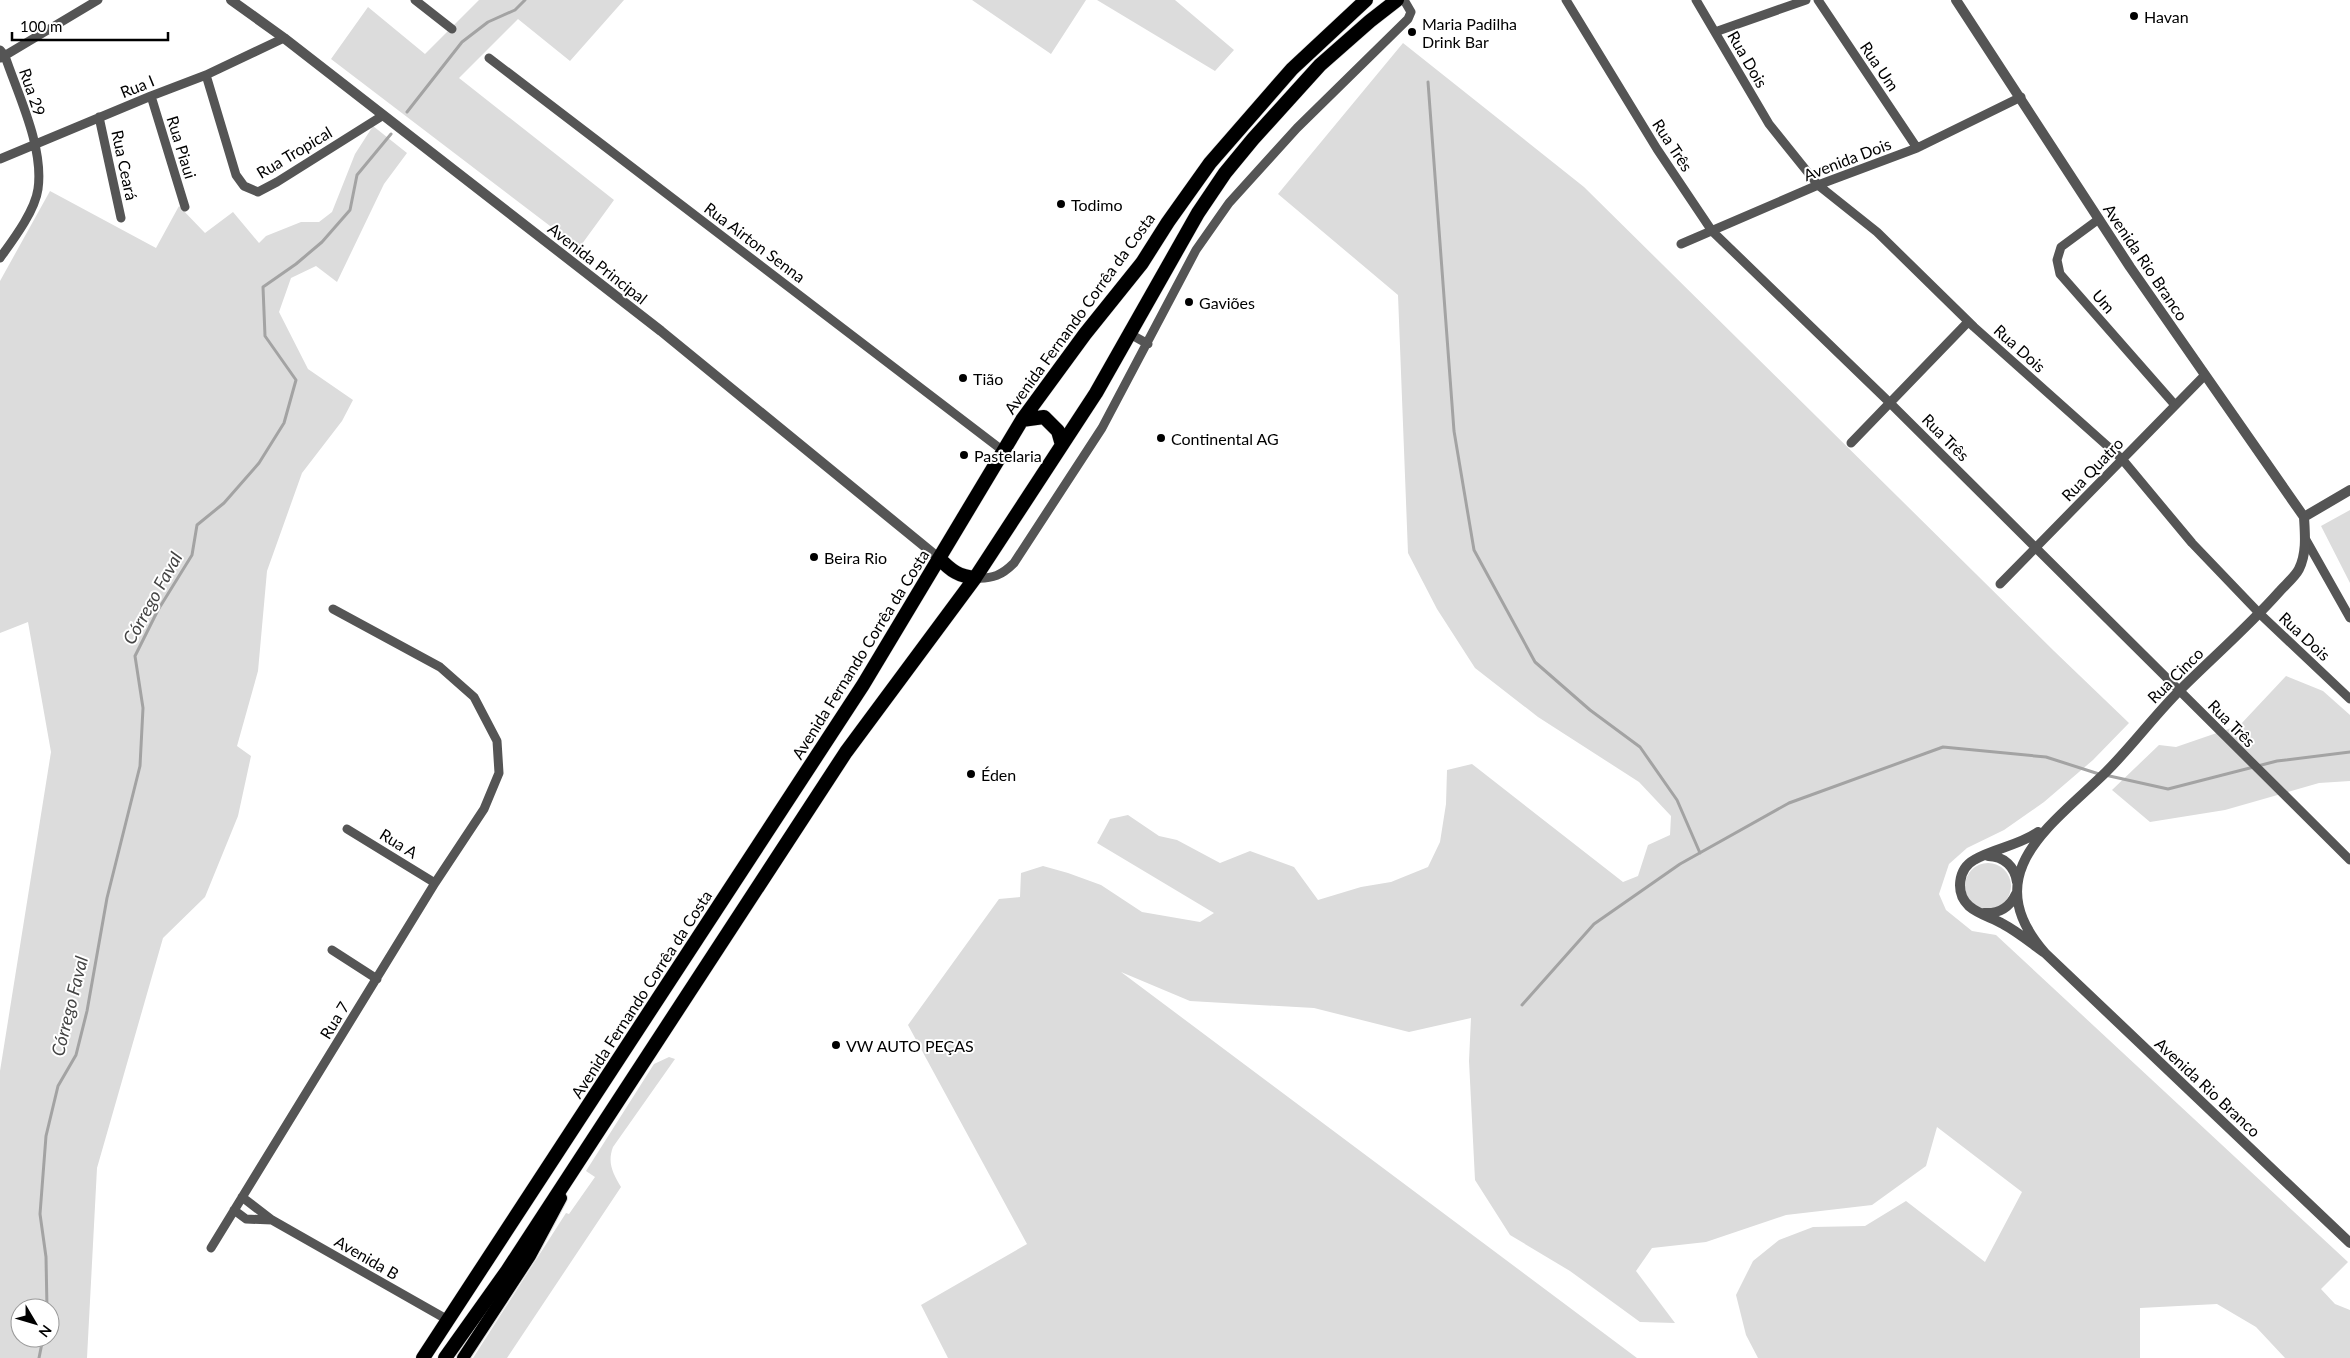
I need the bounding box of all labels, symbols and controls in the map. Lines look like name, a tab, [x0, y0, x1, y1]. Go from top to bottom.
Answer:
place label: Havan	[2144, 7, 2189, 26]
scale bar	[12, 10, 169, 42]
marker: Havan	[2128, 10, 2140, 22]
place label: Maria Padilha Drink Bar	[1422, 14, 1517, 51]
text: 100 m	[20, 17, 62, 35]
marker: Maria Padilha Drink Bar	[1406, 26, 1418, 38]
street label: Rua Dois	[1724, 27, 1772, 91]
street label: Rua Um	[1857, 38, 1903, 94]
street label: Rua 29	[16, 66, 50, 118]
street label: Rua I	[117, 71, 157, 101]
street label: Rua Piaui	[163, 113, 201, 181]
street label: Rua Três	[1649, 115, 1697, 175]
street label: Rua Tropical	[253, 122, 335, 182]
street label: Rua Ceará	[108, 128, 142, 202]
street label: Avenida Dois	[1800, 134, 1894, 184]
place label: Todimo	[1071, 195, 1123, 214]
street label: Rua Airton Senna	[701, 198, 809, 286]
marker: Todimo	[1055, 198, 1067, 210]
street label: Avenida Rio Branco	[2100, 200, 2192, 324]
street label: Avenida Fernando Corrêa da Costa	[1000, 209, 1158, 417]
street label: Avenida Principal	[545, 218, 651, 308]
street label: Um	[2089, 285, 2119, 317]
place label: Gaviões	[1199, 293, 1255, 312]
marker: Gaviões	[1183, 296, 1195, 308]
street label: Rua Dois	[1990, 320, 2050, 376]
place label: Tião	[973, 369, 1003, 388]
marker: Tião	[957, 372, 969, 384]
street label: Rua Três	[1919, 410, 1974, 465]
place label: Continental AG	[1171, 429, 1279, 448]
marker: Continental AG	[1155, 432, 1167, 444]
street label: Rua Quatro	[2057, 433, 2127, 505]
place label: Pastelaria	[974, 446, 1042, 465]
marker: Pastelaria	[958, 449, 970, 461]
street label: Avenida Fernando Corrêa da Costa	[787, 546, 933, 762]
water label: Córrego Faval	[118, 548, 186, 648]
place label: Beira Rio	[824, 548, 887, 567]
marker: Beira Rio	[808, 551, 820, 563]
street label: Rua Dois	[2276, 608, 2334, 664]
street label: Rua Cinco	[2143, 643, 2207, 707]
street label: Rua Três	[2205, 696, 2260, 751]
place label: Éden	[981, 765, 1016, 784]
marker: Éden	[965, 768, 977, 780]
street label: Rua A	[377, 824, 422, 862]
street label: Avenida Fernando Corrêa da Costa	[567, 887, 715, 1101]
water label: Córrego Faval	[46, 954, 92, 1058]
street label: Rua 7	[315, 998, 353, 1042]
street label: Avenida Rio Branco	[2152, 1033, 2264, 1141]
place label: VW AUTO PEÇAS	[846, 1036, 974, 1055]
marker: VW AUTO PEÇAS	[830, 1039, 842, 1051]
street label: Avenida B	[332, 1231, 402, 1283]
north arrow	[10, 1298, 60, 1348]
text: N	[36, 1322, 56, 1341]

